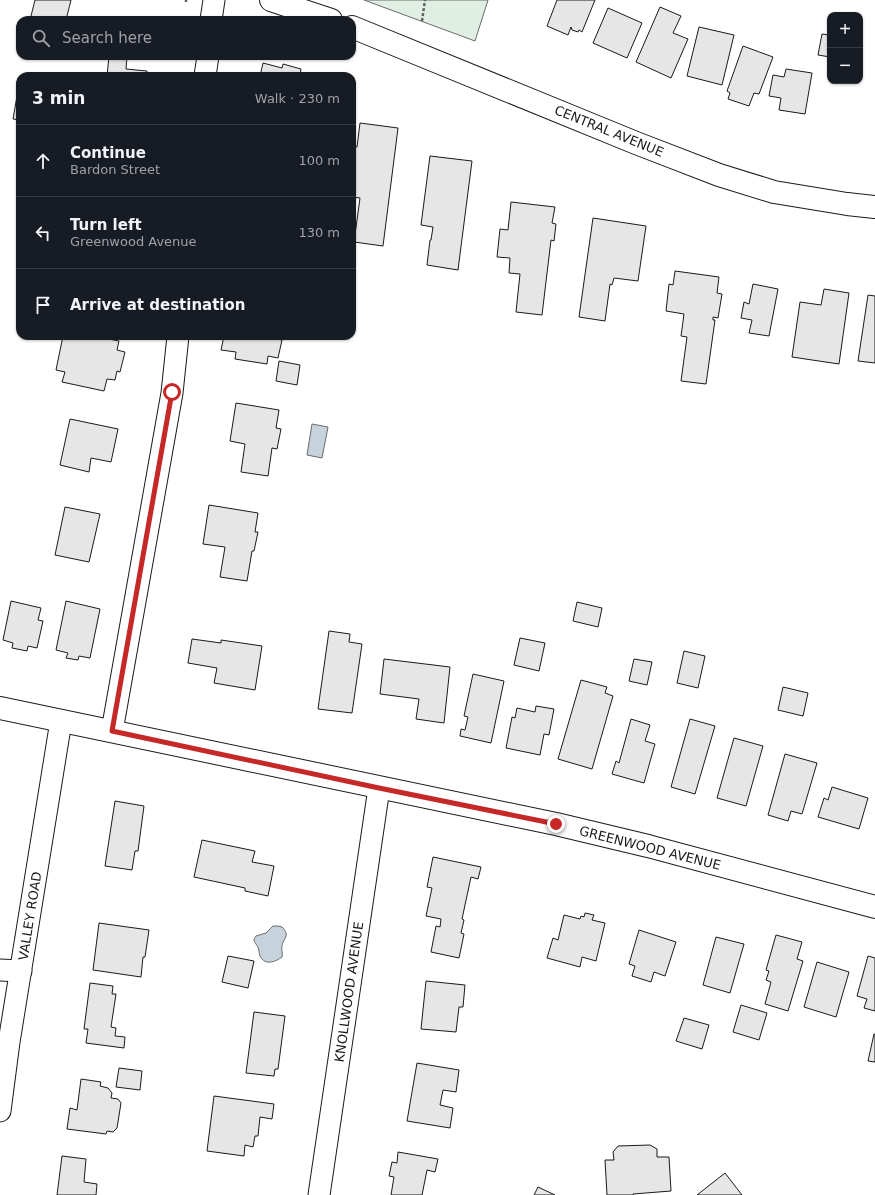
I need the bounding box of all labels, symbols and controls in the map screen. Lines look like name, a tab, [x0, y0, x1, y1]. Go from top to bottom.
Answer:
map controls	[827, 12, 863, 84]
button: +	[827, 12, 863, 48]
search box	[16, 16, 356, 60]
icon: search	[30, 27, 52, 49]
text: Search here	[62, 29, 152, 47]
button: −	[827, 48, 863, 84]
text: 3 min	[32, 88, 85, 108]
text: Walk · 230 m	[255, 91, 340, 106]
street label: CENTRAL AVENUE	[552, 102, 666, 160]
text: Continue	[70, 144, 146, 162]
icon: ahead	[32, 150, 54, 172]
text: 100 m	[298, 153, 340, 168]
text: Bardon Street	[70, 162, 160, 177]
text: Turn left	[70, 216, 142, 234]
icon: left	[32, 222, 54, 244]
text: 130 m	[298, 225, 340, 240]
text: Greenwood Avenue	[70, 234, 197, 249]
icon: arrive	[32, 294, 54, 316]
text: Arrive at destination	[70, 296, 245, 314]
route start	[163, 383, 181, 401]
route end	[547, 815, 565, 833]
street label: GREENWOOD AVENUE	[578, 823, 722, 873]
street label: VALLEY ROAD	[16, 871, 44, 961]
street label: KNOLLWOOD AVENUE	[332, 921, 366, 1063]

